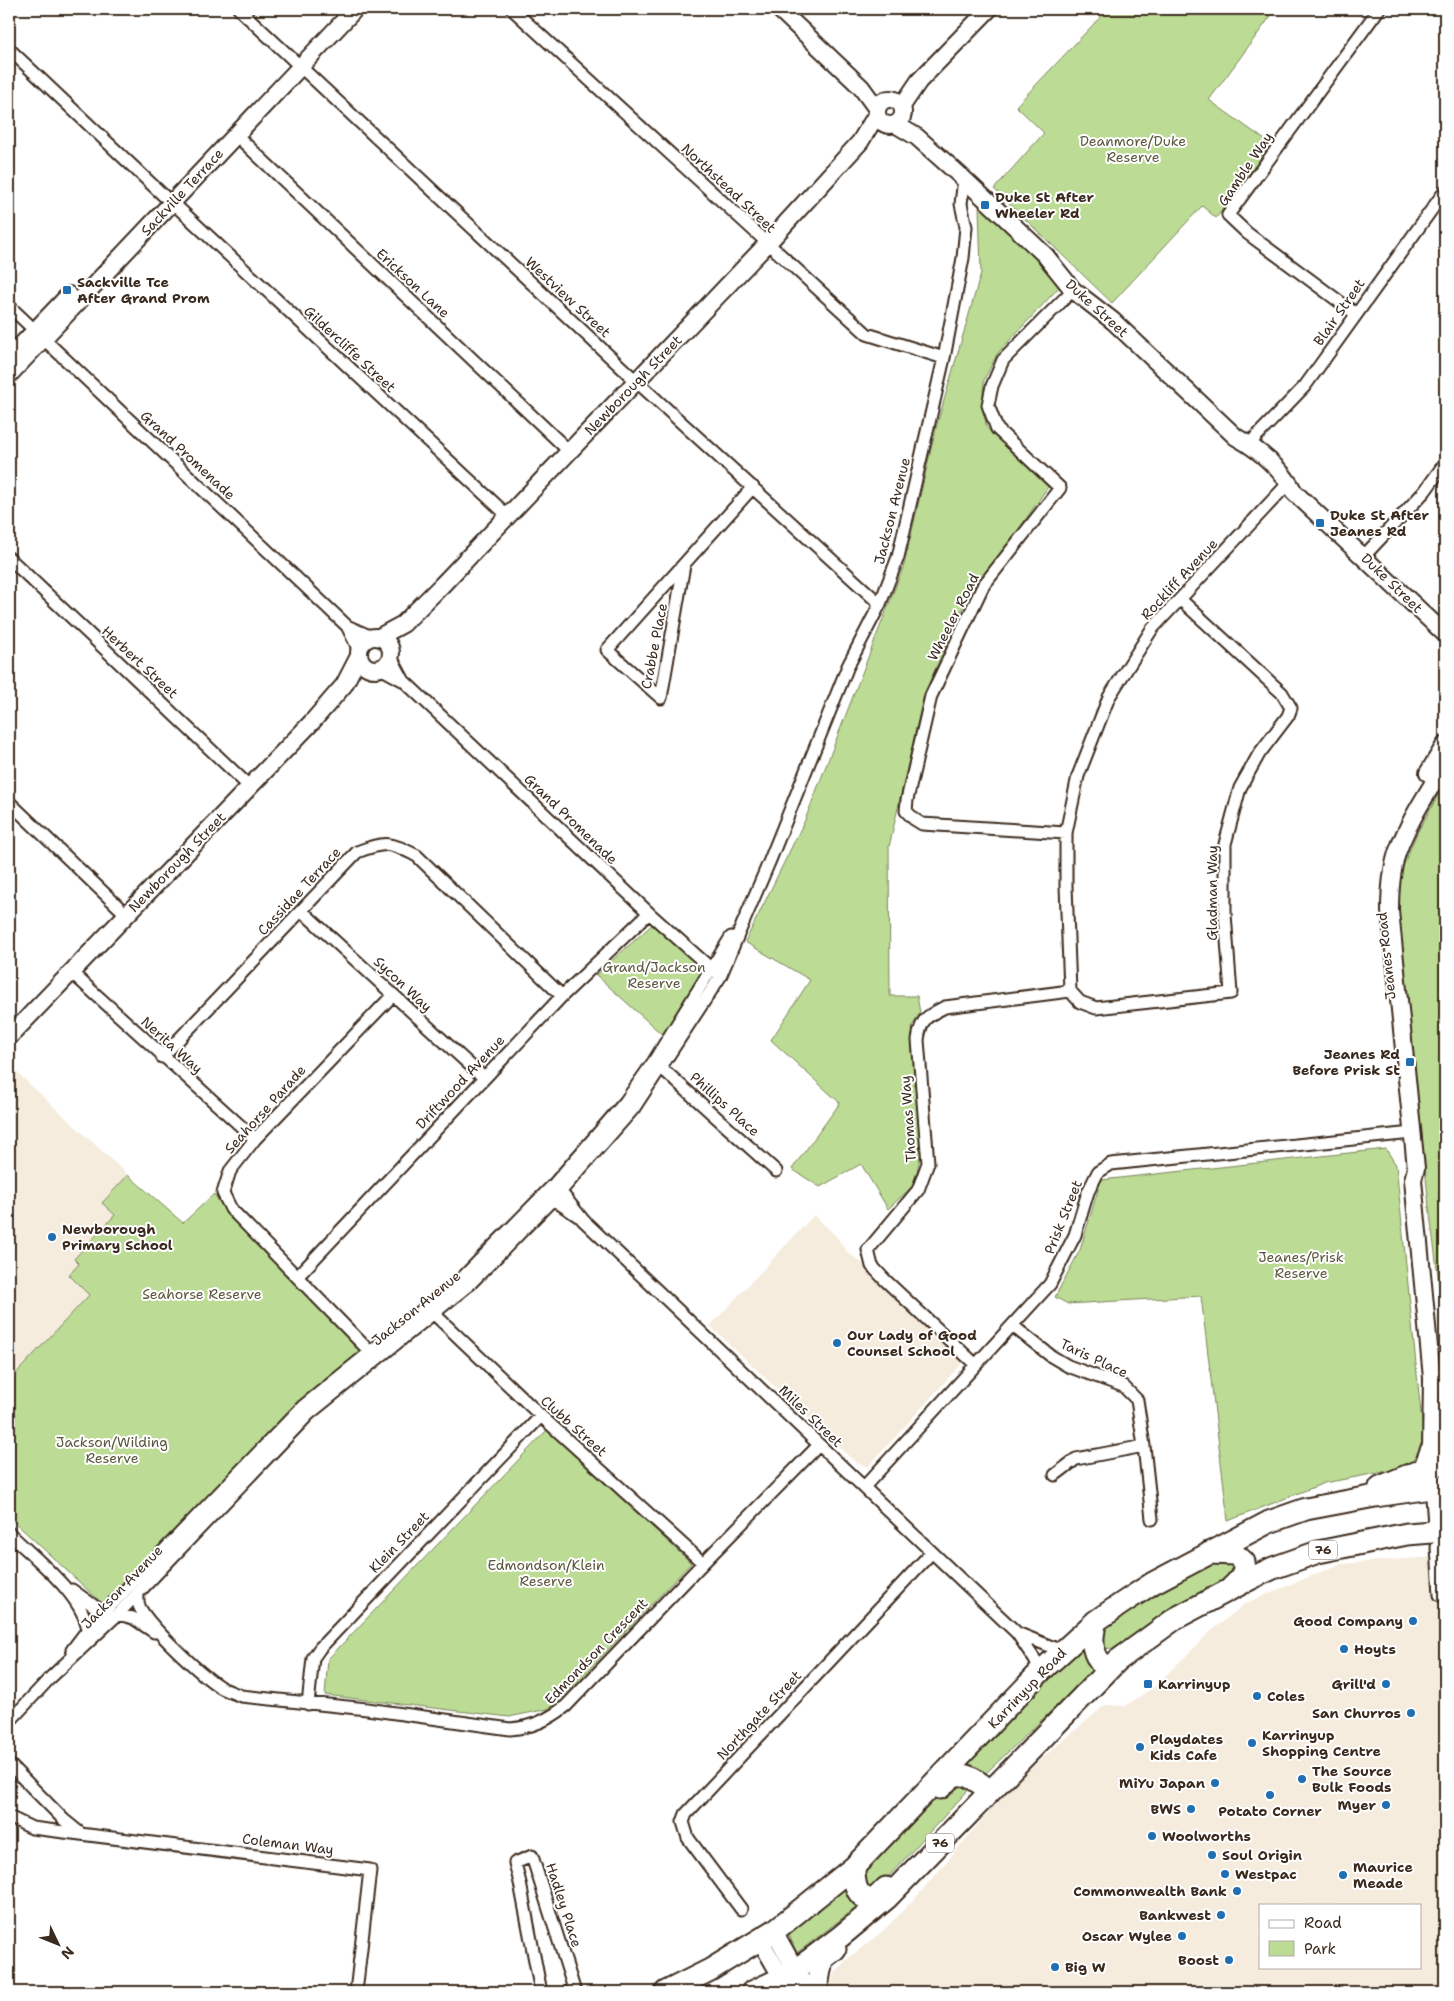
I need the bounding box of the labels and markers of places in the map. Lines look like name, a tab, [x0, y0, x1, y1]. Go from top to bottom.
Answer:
place label: Duke St After Wheeler Rd	[995, 188, 1094, 222]
marker: Duke St After Wheeler Rd	[979, 199, 991, 211]
place label: Sackville Tce After Grand Prom	[77, 273, 210, 307]
marker: Sackville Tce After Grand Prom	[61, 284, 73, 296]
place label: Duke St After Jeanes Rd	[1330, 506, 1429, 540]
marker: Duke St After Jeanes Rd	[1314, 517, 1326, 529]
place label: Jeanes Rd Before Prisk St	[1293, 1045, 1400, 1079]
marker: Jeanes Rd Before Prisk St	[1404, 1056, 1416, 1068]
place label: Newborough Primary School	[62, 1220, 173, 1254]
marker: Newborough Primary School	[46, 1231, 58, 1243]
place label: Our Lady of Good Counsel School	[847, 1326, 977, 1360]
marker: Our Lady of Good Counsel School	[831, 1337, 843, 1349]
place label: Good Company	[1293, 1612, 1403, 1630]
marker: Good Company	[1407, 1615, 1419, 1627]
place label: Hoyts	[1354, 1640, 1396, 1658]
marker: Hoyts	[1338, 1643, 1350, 1655]
place label: Karrinyup	[1158, 1675, 1230, 1693]
place label: Grill'd	[1332, 1675, 1376, 1693]
marker: Karrinyup	[1142, 1678, 1154, 1690]
marker: Grill'd	[1380, 1678, 1392, 1690]
place label: Coles	[1267, 1687, 1305, 1705]
marker: Coles	[1251, 1690, 1263, 1702]
place label: San Churros	[1312, 1704, 1401, 1722]
marker: San Churros	[1405, 1707, 1417, 1719]
place label: Karrinyup Shopping Centre	[1262, 1726, 1381, 1760]
place label: Playdates Kids Cafe	[1150, 1730, 1223, 1764]
marker: Karrinyup Shopping Centre	[1246, 1737, 1258, 1749]
marker: Playdates Kids Cafe	[1134, 1741, 1146, 1753]
place label: The Source Bulk Foods	[1312, 1762, 1392, 1796]
marker: The Source Bulk Foods	[1296, 1773, 1308, 1785]
place label: MiYu Japan	[1119, 1774, 1205, 1792]
marker: MiYu Japan	[1209, 1777, 1221, 1789]
marker: Potato Corner	[1264, 1789, 1276, 1801]
place label: Myer	[1338, 1796, 1376, 1814]
marker: Myer	[1380, 1799, 1392, 1811]
place label: BWS	[1150, 1800, 1181, 1818]
place label: Potato Corner	[1218, 1802, 1322, 1820]
marker: BWS	[1185, 1803, 1197, 1815]
place label: Woolworths	[1162, 1827, 1251, 1845]
marker: Woolworths	[1146, 1830, 1158, 1842]
place label: Soul Origin	[1222, 1846, 1302, 1864]
marker: Soul Origin	[1206, 1849, 1218, 1861]
place label: Maurice Meade	[1353, 1858, 1413, 1892]
place label: Westpac	[1235, 1865, 1297, 1883]
marker: Westpac	[1219, 1868, 1231, 1880]
marker: Maurice Meade	[1337, 1869, 1349, 1881]
place label: Commonwealth Bank	[1073, 1882, 1227, 1900]
marker: Commonwealth Bank	[1231, 1885, 1243, 1897]
place label: Bankwest	[1139, 1906, 1211, 1924]
marker: Bankwest	[1215, 1909, 1227, 1921]
place label: Oscar Wylee	[1082, 1927, 1172, 1945]
marker: Oscar Wylee	[1176, 1930, 1188, 1942]
place label: Boost	[1178, 1951, 1219, 1969]
marker: Boost	[1223, 1954, 1235, 1966]
place label: Big W	[1065, 1958, 1106, 1976]
marker: Big W	[1049, 1961, 1061, 1973]

